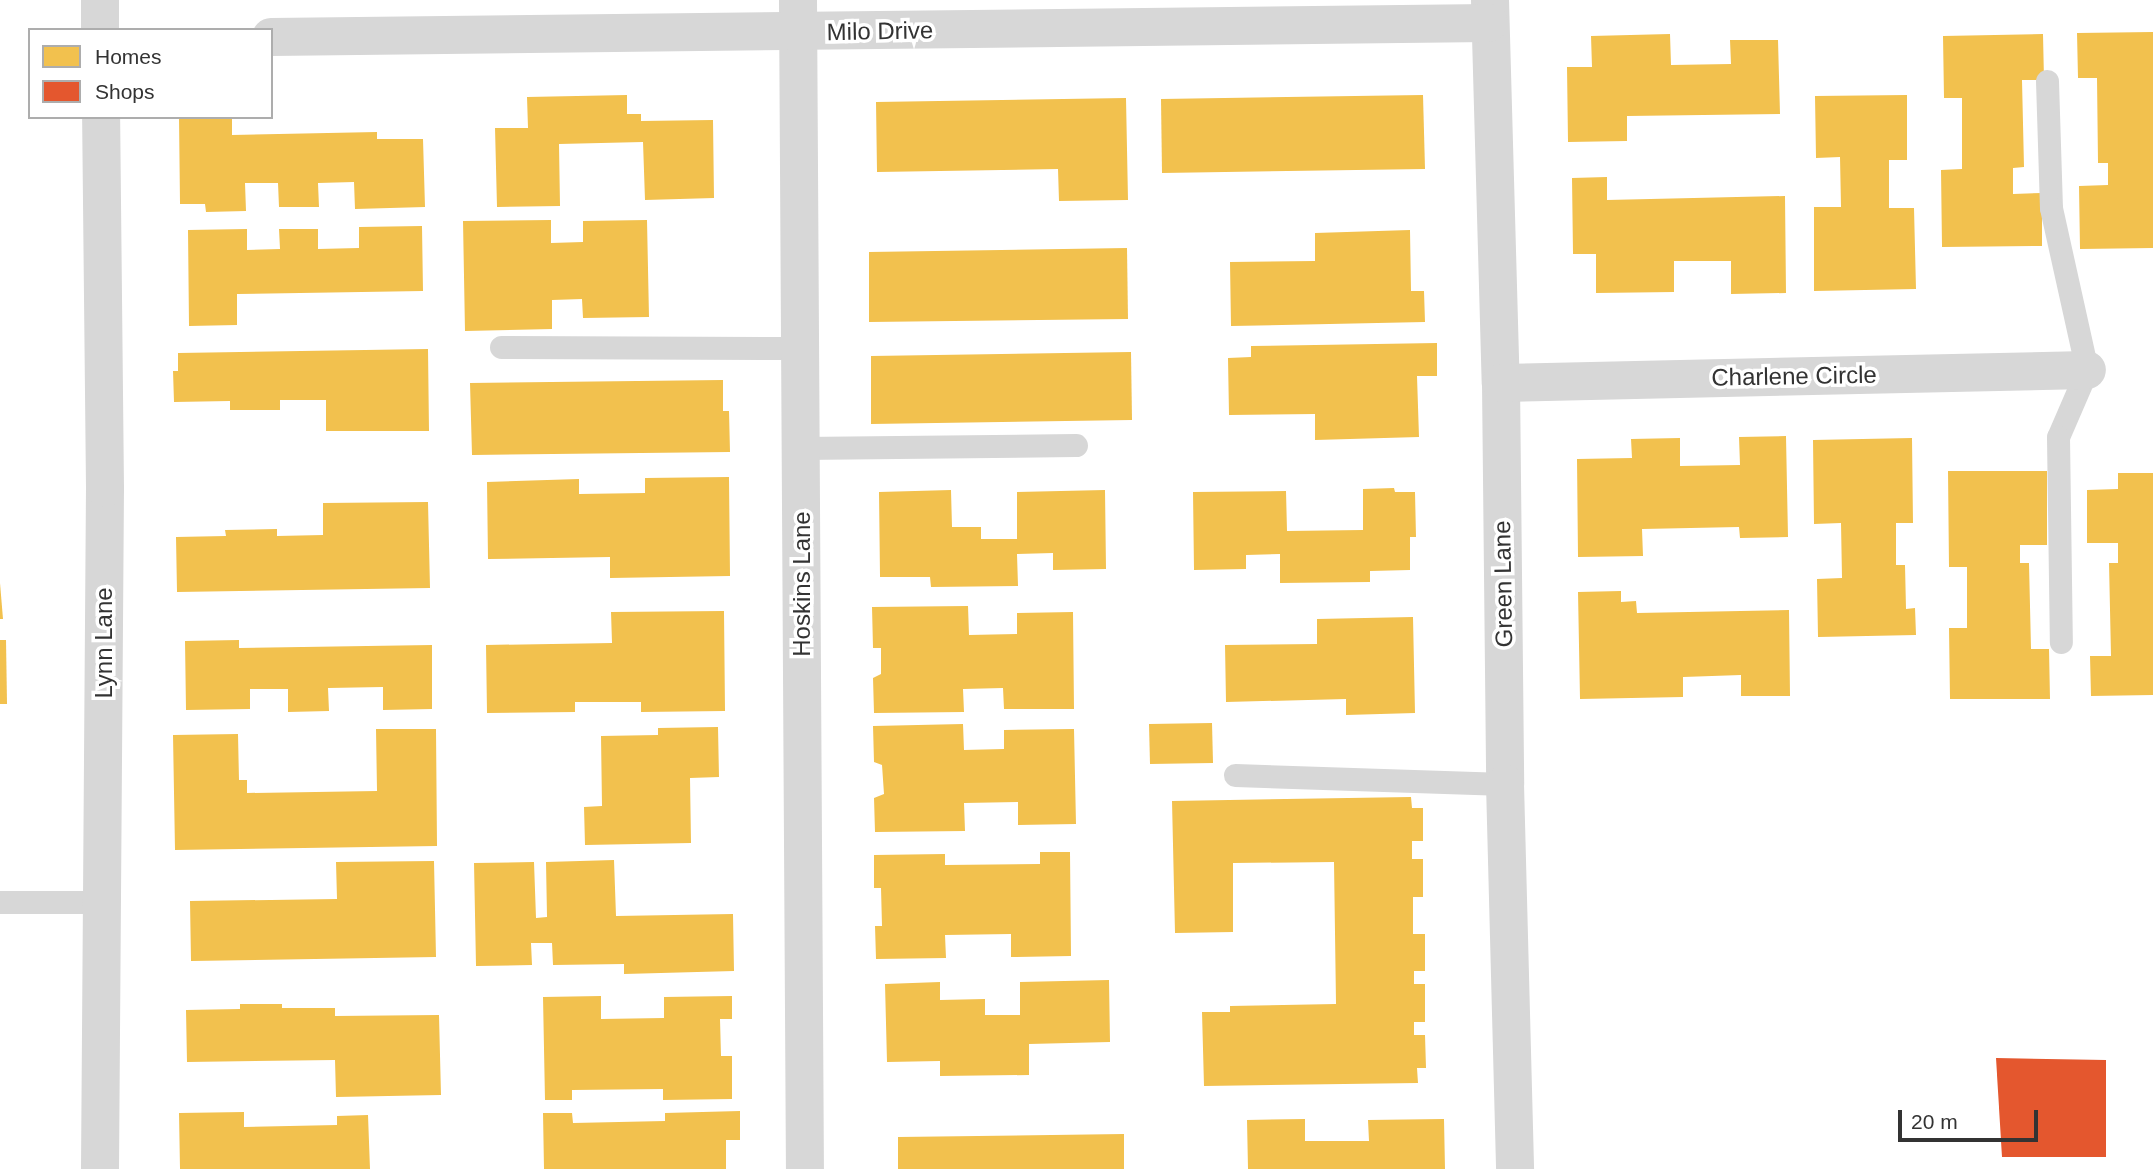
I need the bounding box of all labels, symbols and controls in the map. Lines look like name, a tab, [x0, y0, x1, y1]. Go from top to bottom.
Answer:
street label: Milo Drive	[826, 16, 934, 46]
legend	[28, 28, 273, 119]
text: Homes	[95, 45, 162, 68]
text: Shops	[95, 80, 155, 103]
street label: Charlene Circle	[1711, 360, 1877, 392]
street label: Hoskins Lane	[788, 511, 816, 657]
street label: Green Lane	[1487, 520, 1519, 648]
street label: Lynn Lane	[90, 587, 118, 699]
scale bar	[1901, 1096, 2041, 1140]
text: 20 m	[1911, 1110, 1958, 1133]

